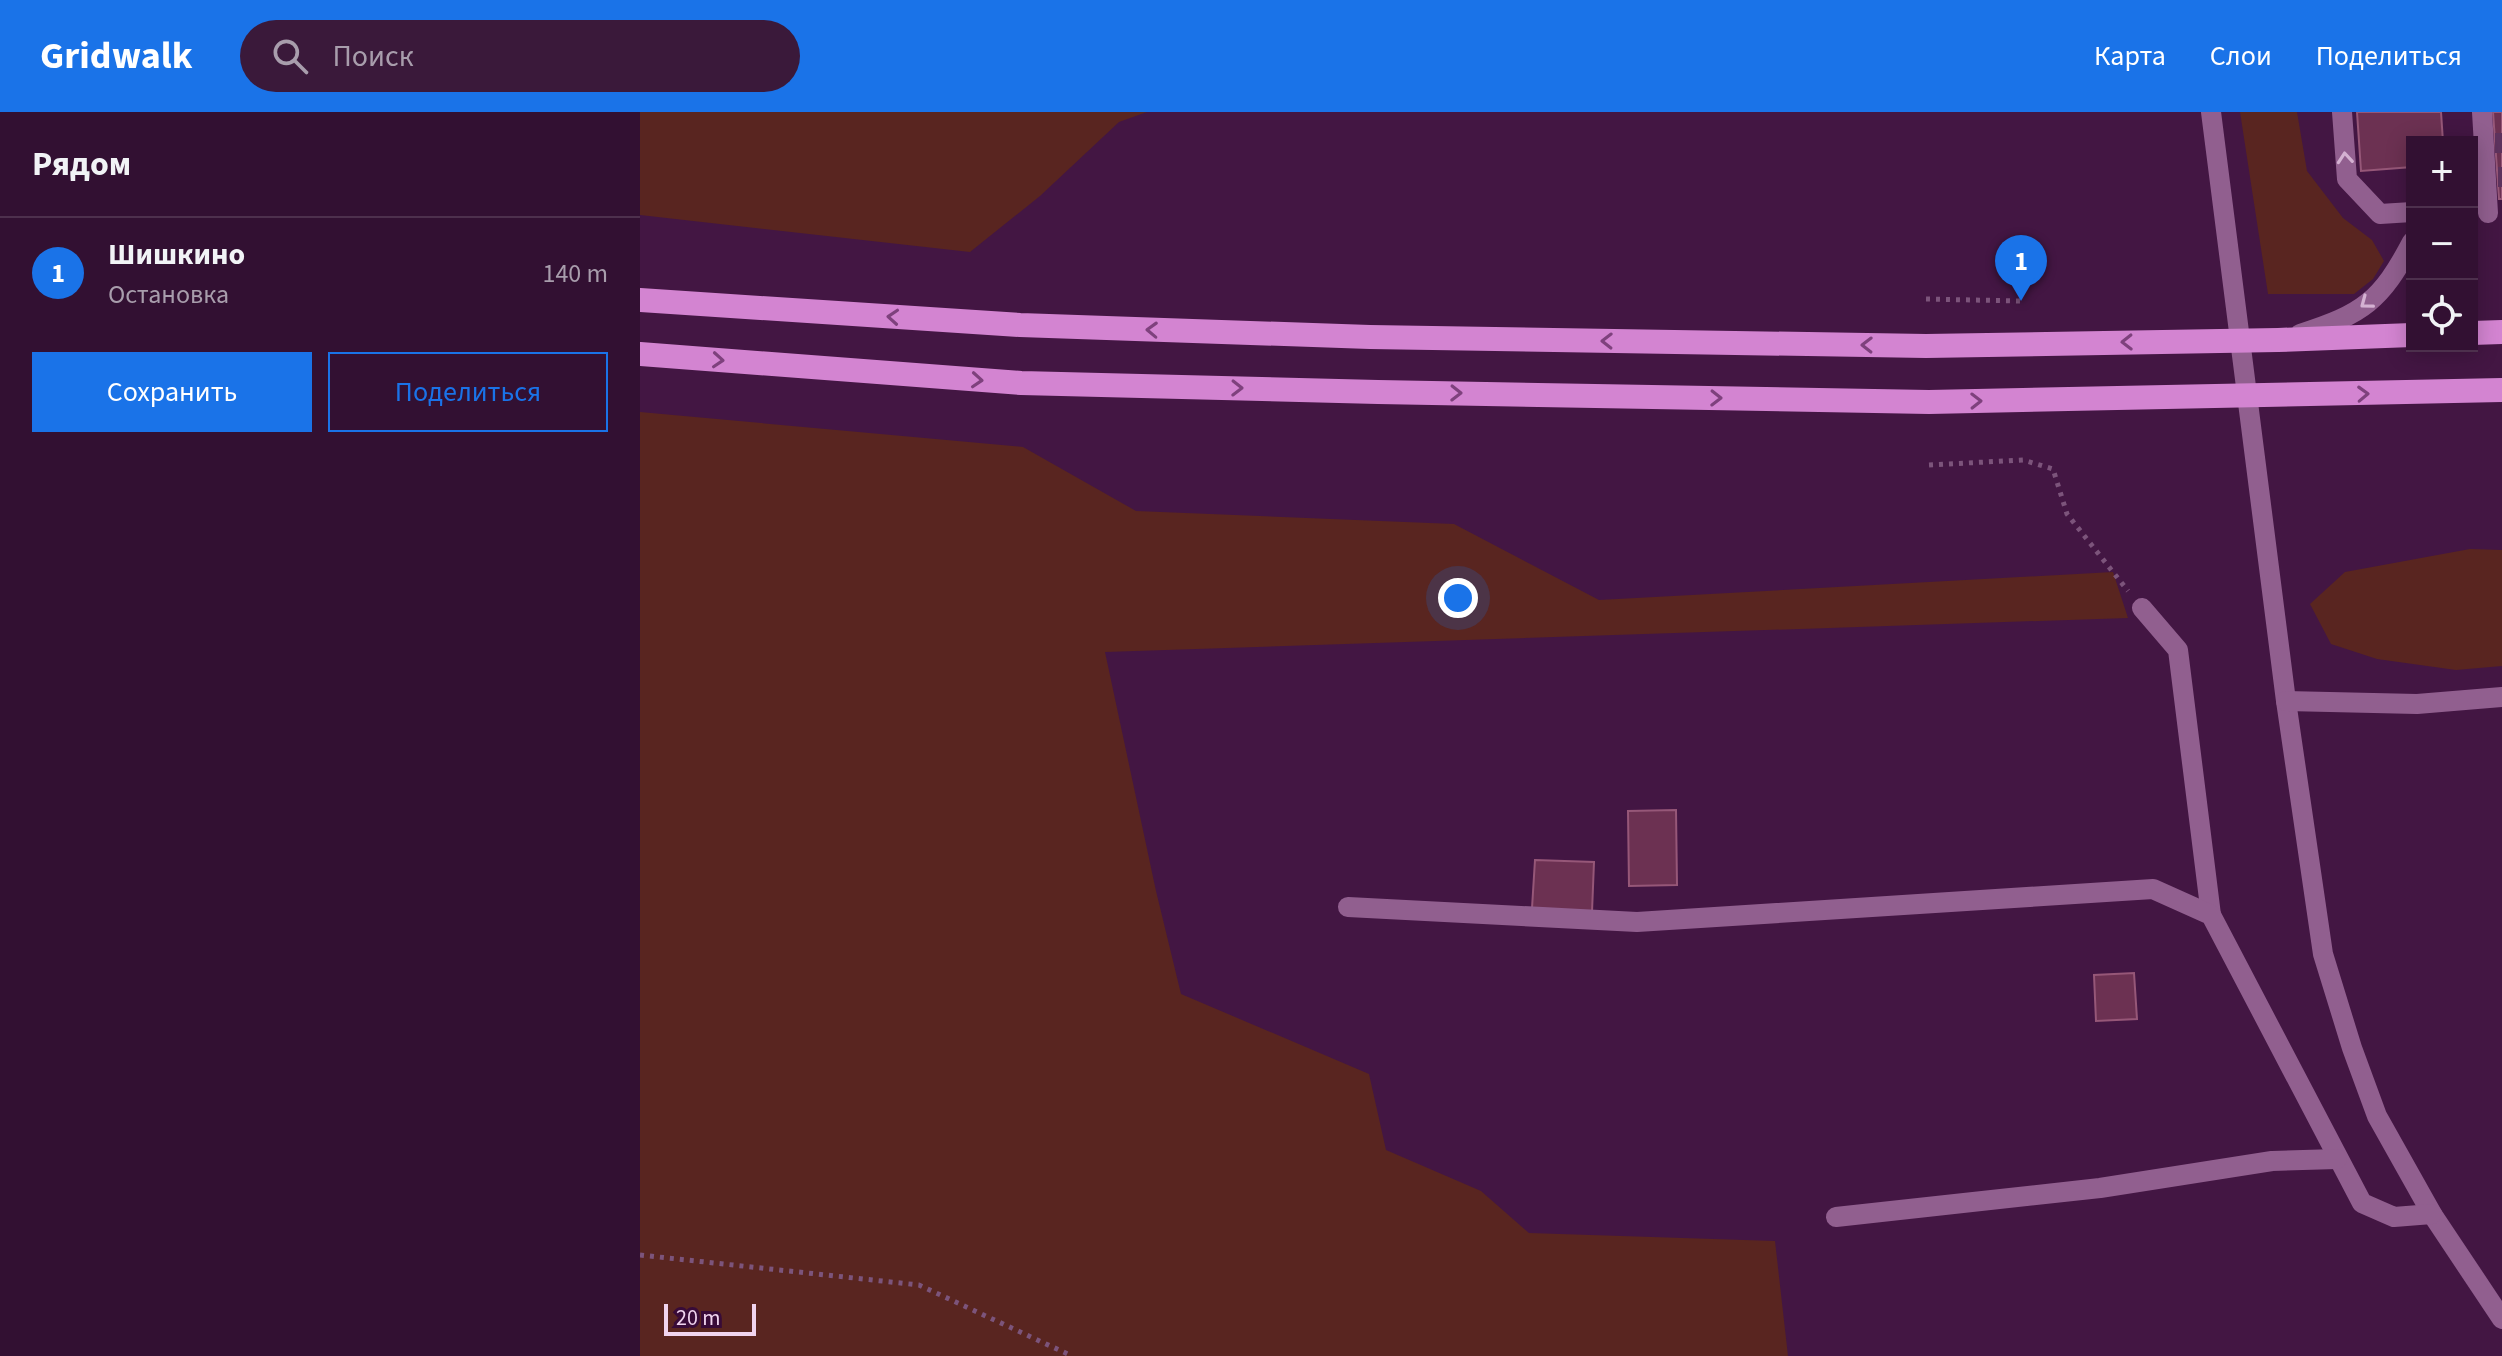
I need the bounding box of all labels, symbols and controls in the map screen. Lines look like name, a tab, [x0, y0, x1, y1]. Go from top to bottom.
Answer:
search box	[240, 20, 800, 92]
text: Gridwalk	[40, 29, 192, 83]
icon: search	[268, 34, 312, 78]
text: Поиск	[332, 35, 414, 78]
text: Карта	[2094, 36, 2166, 76]
text: Слои	[2210, 36, 2272, 76]
text: Поделиться	[2316, 36, 2462, 76]
map controls	[2406, 136, 2478, 352]
button: +	[2406, 136, 2478, 208]
text: Рядом	[32, 140, 131, 189]
one-way arrow	[2337, 151, 2354, 164]
button: −	[2406, 208, 2478, 280]
text: Шишкино	[108, 233, 245, 276]
pin: 1	[1995, 235, 2047, 301]
text: 1	[51, 255, 65, 292]
text: 140 m	[542, 255, 608, 292]
text: Остановка	[108, 276, 229, 313]
button: locate	[2406, 280, 2478, 352]
one-way arrow	[2360, 294, 2375, 308]
one-way arrow	[886, 309, 899, 326]
one-way arrow	[1145, 321, 1158, 338]
one-way arrow	[1600, 332, 1613, 350]
one-way arrow	[2120, 333, 2133, 351]
one-way arrow	[1860, 336, 1873, 354]
one-way arrow	[712, 351, 725, 368]
button: Сохранить	[32, 352, 312, 432]
button: Поделиться	[328, 352, 608, 432]
one-way arrow	[971, 371, 984, 388]
one-way arrow	[1231, 380, 1244, 397]
one-way arrow	[1450, 385, 1463, 402]
one-way arrow	[2357, 385, 2370, 402]
one-way arrow	[1710, 389, 1723, 407]
one-way arrow	[1970, 392, 1983, 410]
your location	[1438, 578, 1478, 618]
scale bar	[664, 1300, 756, 1336]
text: 20 m	[676, 1302, 721, 1334]

